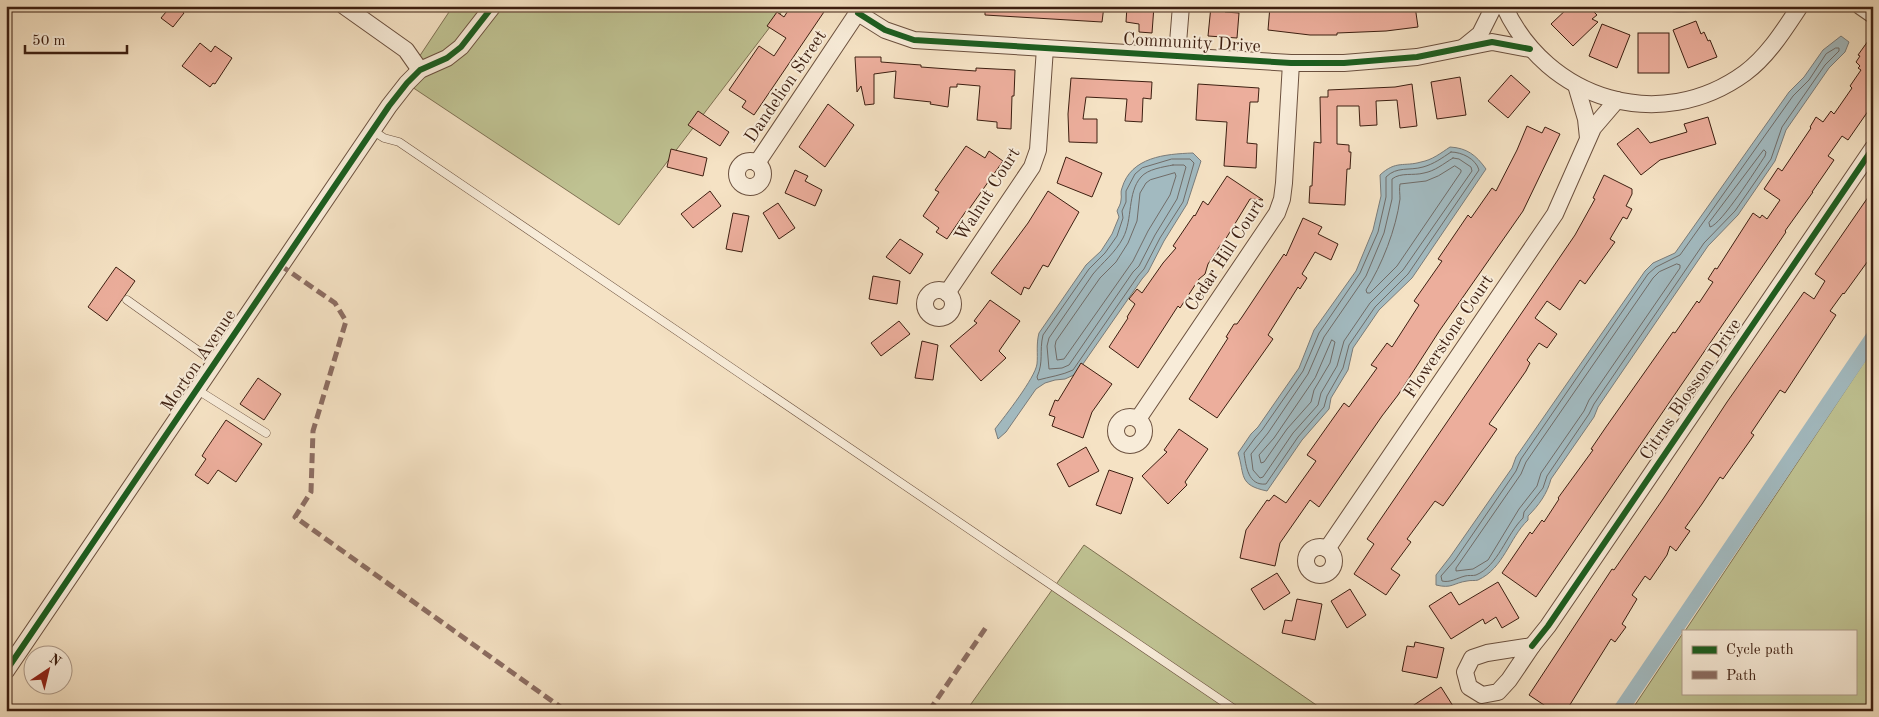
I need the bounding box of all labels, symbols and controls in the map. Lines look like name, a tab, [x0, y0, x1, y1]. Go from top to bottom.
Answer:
scale bar	[25, 22, 128, 54]
street label: Dandelion Street	[742, 27, 830, 146]
street label: Community Drive	[1123, 30, 1261, 56]
text: 50 m	[32, 34, 66, 49]
street label: Walnut Court	[952, 145, 1024, 244]
street label: Cedar Hill Court	[1182, 196, 1268, 315]
street label: Flowerstone Court	[1401, 272, 1497, 402]
street label: Morton Avenue	[158, 306, 239, 415]
street label: Citrus Blossom Drive	[1637, 316, 1745, 464]
legend	[1682, 630, 1856, 694]
text: Cycle path	[1726, 643, 1794, 658]
north arrow	[22, 644, 72, 694]
text: N	[46, 651, 64, 669]
text: Path	[1726, 669, 1756, 684]

